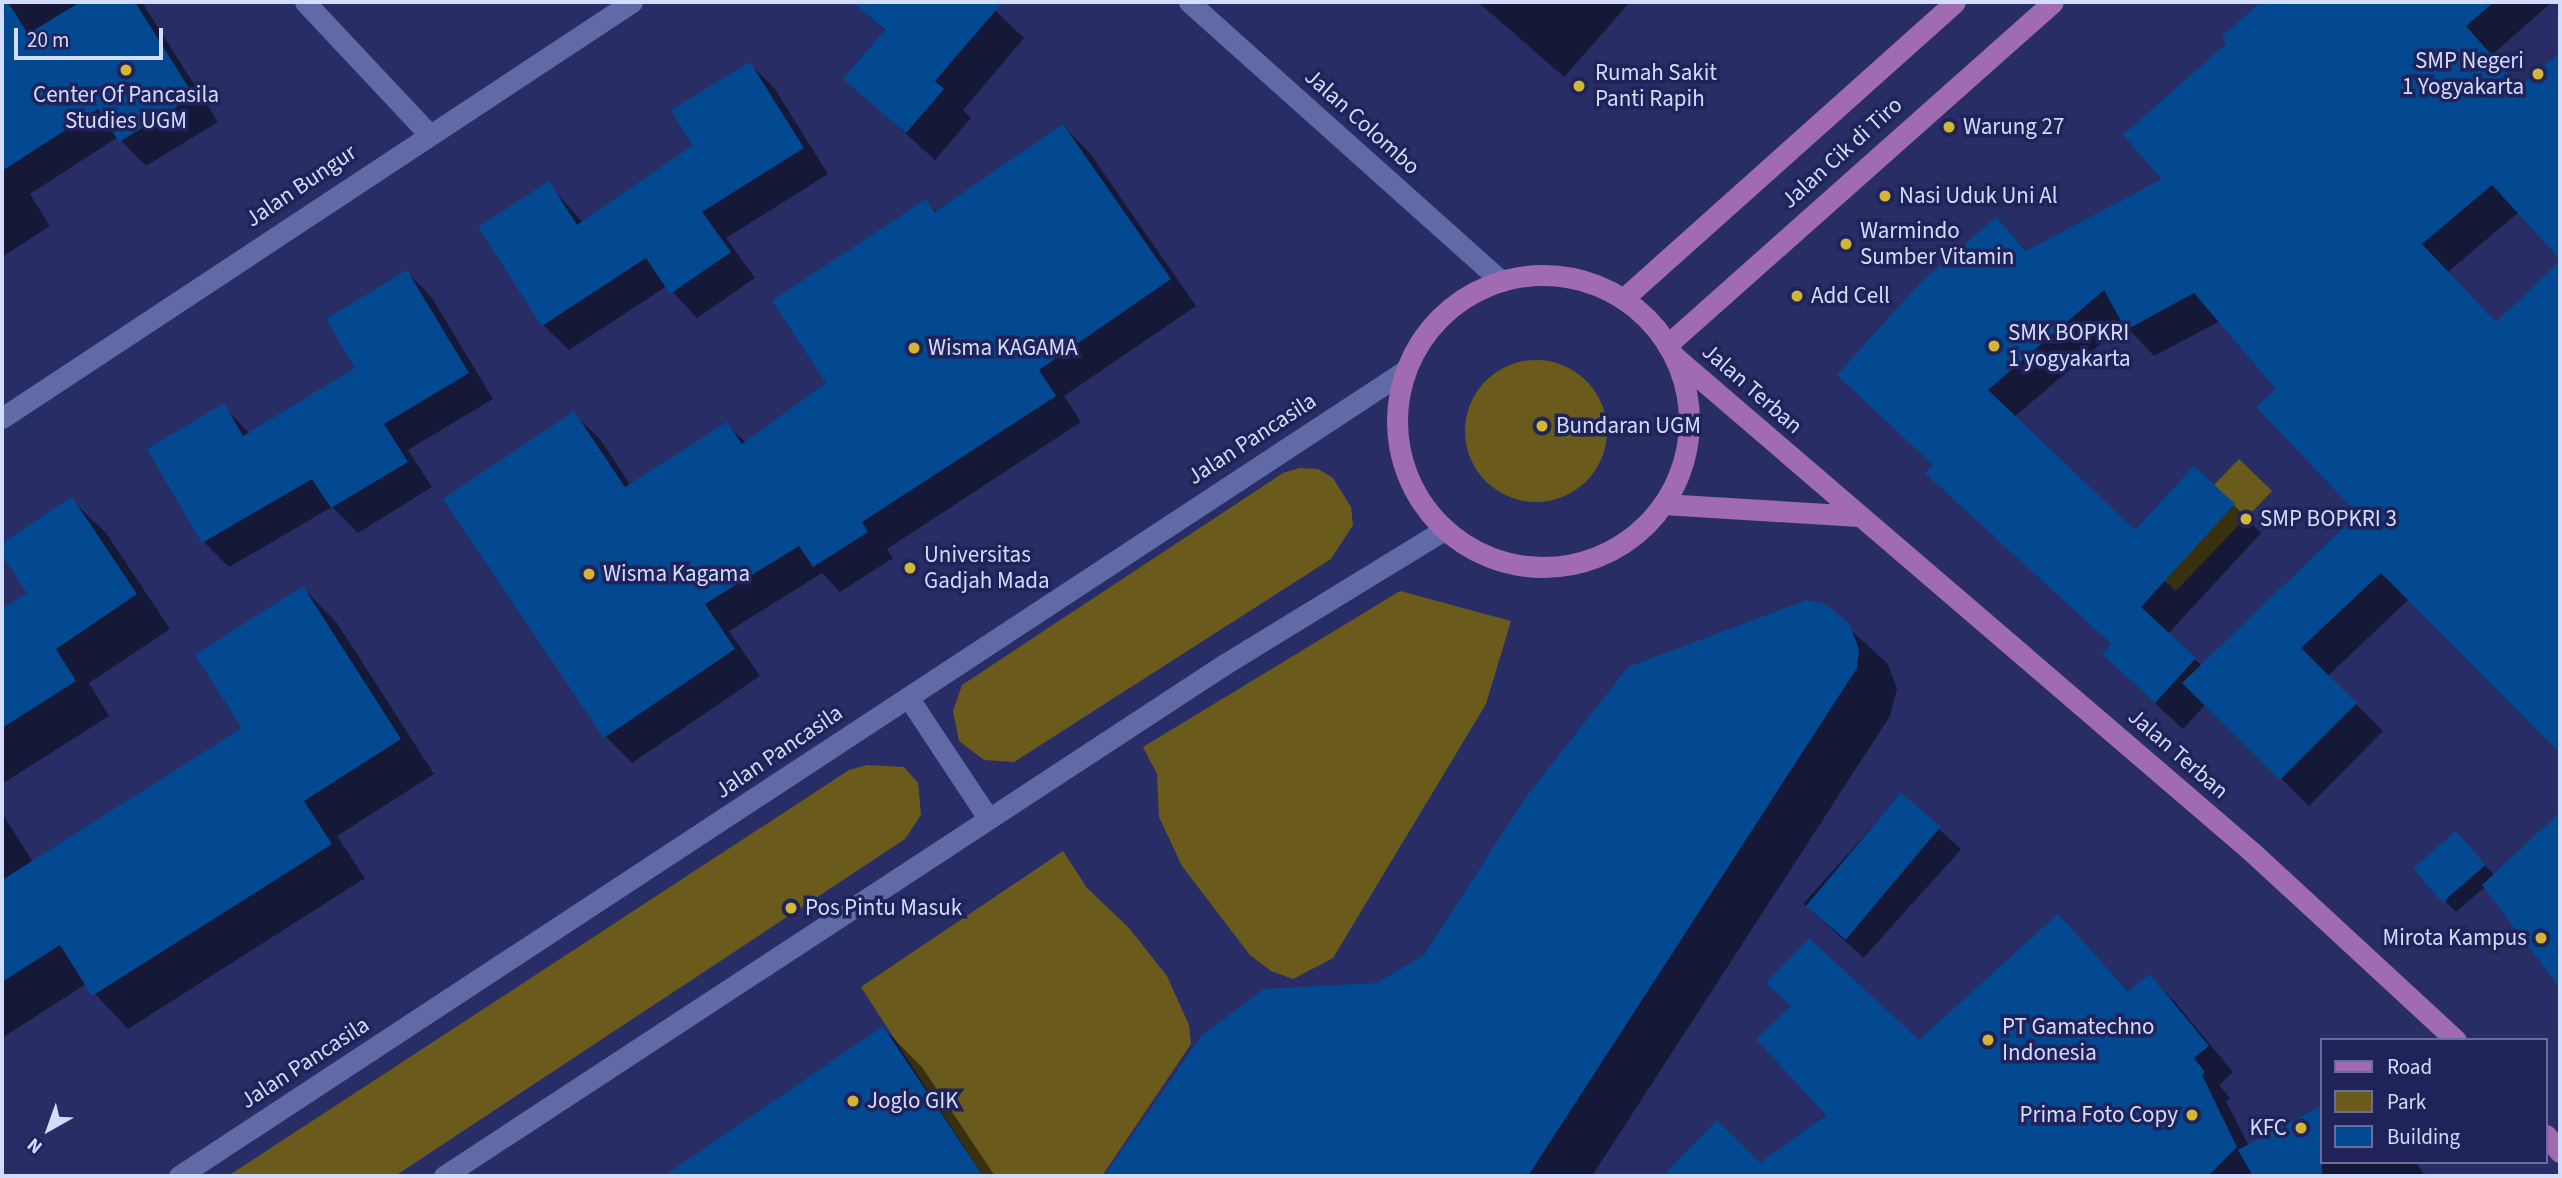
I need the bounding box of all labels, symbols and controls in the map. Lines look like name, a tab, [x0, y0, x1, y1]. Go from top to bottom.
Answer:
scale bar	[18, 14, 166, 58]
text: 20 m	[27, 25, 69, 55]
place label: SMP Negeri 1 Yogyakarta	[2402, 47, 2524, 101]
place label: Rumah Sakit Panti Rapih	[1595, 59, 1717, 113]
marker: Center Of Pancasila Studies UGM	[118, 62, 134, 78]
street label: Jalan Colombo	[1299, 63, 1425, 181]
marker: SMP Negeri 1 Yogyakarta	[2530, 66, 2546, 82]
marker: Rumah Sakit Panti Rapih	[1569, 76, 1589, 96]
place label: Center Of Pancasila Studies UGM	[33, 81, 219, 135]
street label: Jalan Cik di Tiro	[1776, 91, 1908, 215]
place label: Warung 27	[1963, 113, 2064, 141]
marker: Warung 27	[1941, 119, 1957, 135]
street label: Jalan Bungur	[240, 139, 362, 233]
place label: Nasi Uduk Uni Al	[1899, 182, 2057, 210]
marker: Nasi Uduk Uni Al	[1877, 188, 1893, 204]
place label: Warmindo Sumber Vitamin	[1860, 217, 2014, 271]
marker: Warmindo Sumber Vitamin	[1838, 236, 1854, 252]
place label: Add Cell	[1811, 282, 1890, 310]
marker: Add Cell	[1789, 288, 1805, 304]
place label: SMK BOPKRI 1 yogyakarta	[2008, 319, 2131, 373]
place label: Wisma KAGAMA	[928, 334, 1078, 362]
street label: Jalan Terban	[1696, 338, 1808, 440]
marker: SMK BOPKRI 1 yogyakarta	[1986, 338, 2002, 354]
marker: Wisma KAGAMA	[906, 340, 922, 356]
street label: Jalan Pancasila	[1182, 387, 1322, 491]
place label: Bundaran UGM	[1556, 412, 1701, 440]
marker: Bundaran UGM	[1534, 418, 1550, 434]
place label: SMP BOPKRI 3	[2260, 505, 2397, 533]
marker: SMP BOPKRI 3	[2238, 511, 2254, 527]
place label: Universitas Gadjah Mada	[924, 541, 1050, 595]
place label: Wisma Kagama	[603, 560, 750, 588]
marker: Universitas Gadjah Mada	[902, 560, 918, 576]
marker: Wisma Kagama	[581, 566, 597, 582]
street label: Jalan Pancasila	[710, 699, 848, 805]
street label: Jalan Terban	[2122, 703, 2234, 805]
place label: Pos Pintu Masuk	[805, 894, 962, 922]
marker: Pos Pintu Masuk	[783, 900, 799, 916]
place label: Mirota Kampus	[2382, 924, 2527, 952]
marker: Mirota Kampus	[2533, 930, 2549, 946]
street label: Jalan Pancasila	[235, 1011, 375, 1115]
place label: PT Gamatechno Indonesia	[2002, 1013, 2154, 1067]
marker: PT Gamatechno Indonesia	[1980, 1032, 1996, 1048]
legend	[2320, 1038, 2548, 1164]
text: Road	[2387, 1052, 2432, 1082]
place label: Joglo GIK	[867, 1087, 959, 1115]
text: Park	[2387, 1087, 2426, 1117]
marker: Joglo GIK	[845, 1093, 861, 1109]
north arrow	[14, 1094, 84, 1164]
place label: Prima Foto Copy	[2019, 1101, 2178, 1129]
marker: Prima Foto Copy	[2184, 1107, 2200, 1123]
place label: KFC	[2249, 1114, 2287, 1142]
marker: KFC	[2293, 1120, 2309, 1136]
text: Building	[2387, 1122, 2460, 1152]
text: N	[22, 1131, 49, 1160]

